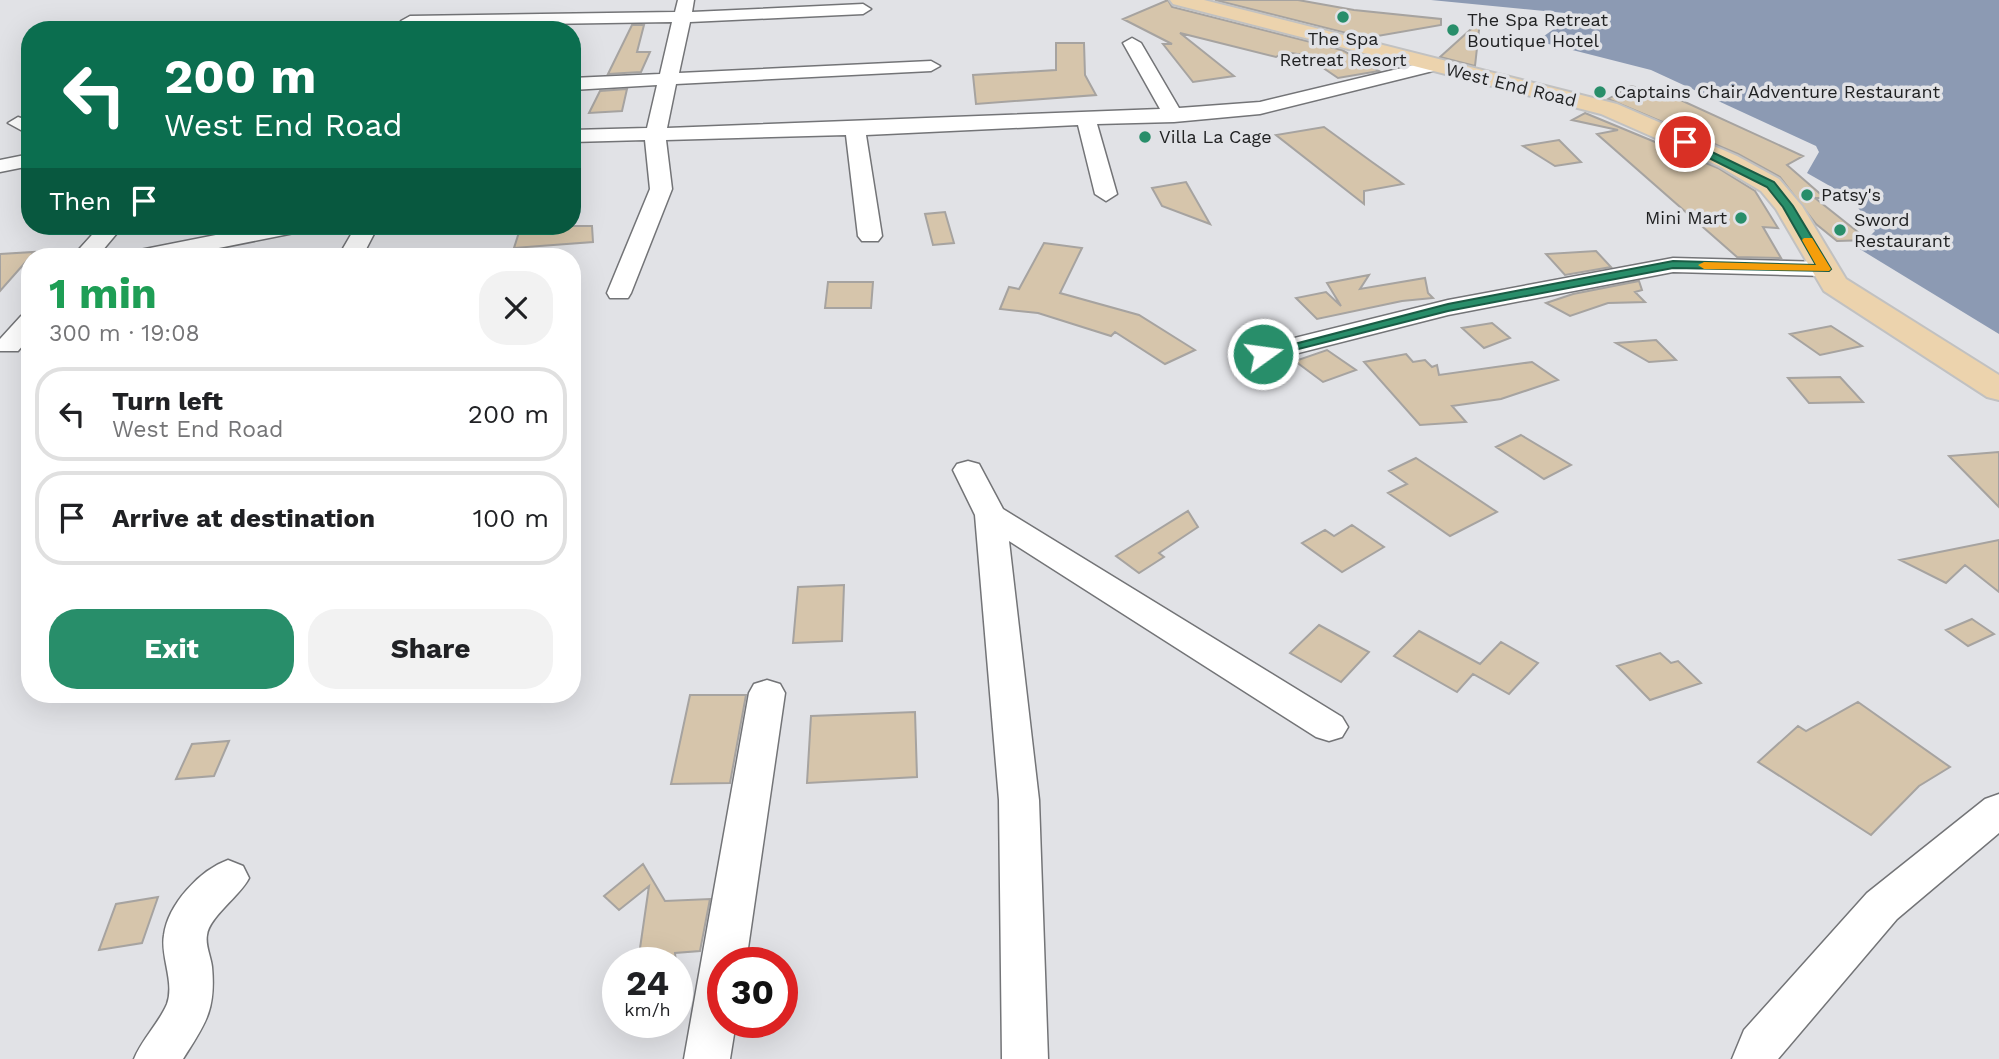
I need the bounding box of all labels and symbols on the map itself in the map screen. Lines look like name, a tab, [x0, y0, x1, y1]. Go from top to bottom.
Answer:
marker: The Spa Retreat Resort	[1335, 9, 1351, 25]
place label: The Spa Retreat Boutique Hotel	[1467, 9, 1608, 51]
marker: The Spa Retreat Boutique Hotel	[1445, 22, 1461, 38]
place label: The Spa Retreat Resort	[1280, 28, 1407, 70]
street label: West End Road	[1443, 58, 1579, 111]
place label: Captains Chair Adventure Restaurant	[1614, 81, 1940, 102]
marker: Captains Chair Adventure Restaurant	[1592, 84, 1608, 100]
pin	[1655, 112, 1715, 172]
place label: Villa La Cage	[1159, 126, 1272, 147]
marker: Villa La Cage	[1137, 129, 1153, 145]
place label: Patsy's	[1821, 184, 1881, 205]
marker: Patsy's	[1799, 187, 1815, 203]
place label: Mini Mart	[1645, 207, 1727, 228]
place label: Sword Restaurant	[1854, 209, 1951, 251]
marker: Mini Mart	[1733, 210, 1749, 226]
marker: Sword Restaurant	[1832, 222, 1848, 238]
position arrow	[1226, 317, 1300, 391]
speed limit sign: 30	[707, 947, 798, 1038]

